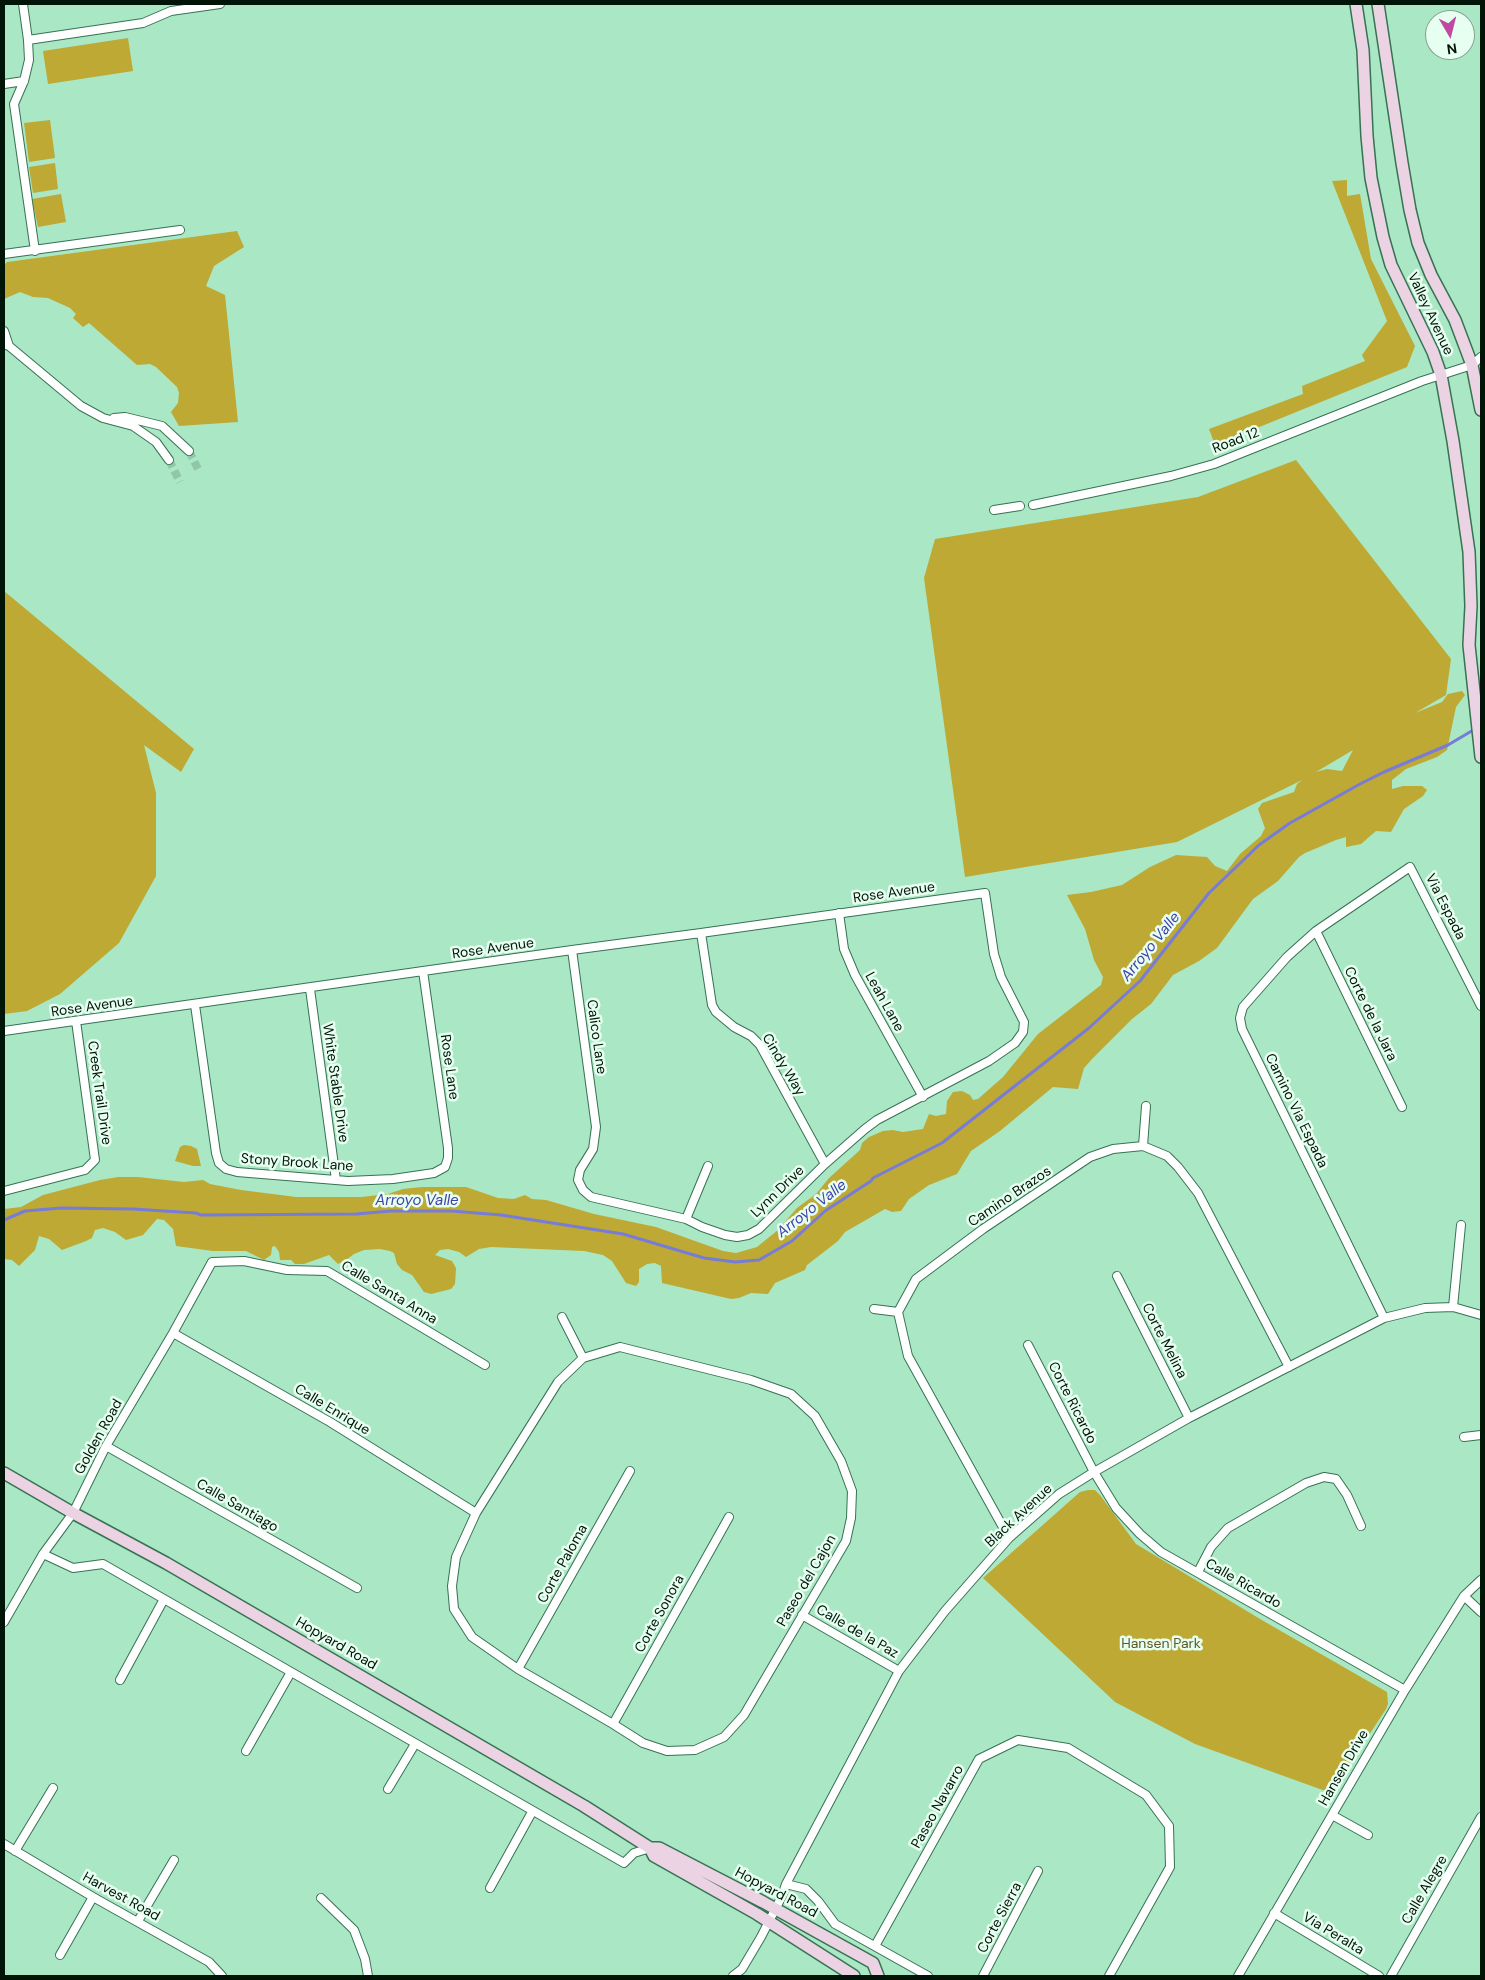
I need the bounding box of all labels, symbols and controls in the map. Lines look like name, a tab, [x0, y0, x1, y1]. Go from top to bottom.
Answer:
north arrow	[1425, 10, 1475, 60]
text: N	[1446, 39, 1458, 58]
street label: Valley Avenue	[1404, 270, 1456, 358]
street label: Road 12	[1210, 424, 1262, 458]
street label: Via Espada	[1421, 871, 1469, 943]
street label: Rose Avenue	[852, 879, 936, 907]
water label: Arroyo Valle	[1118, 909, 1184, 985]
street label: Rose Avenue	[451, 935, 535, 963]
street label: Corte de la Jara	[1340, 964, 1400, 1064]
street label: Leah Lane	[861, 969, 907, 1035]
street label: Rose Avenue	[50, 993, 134, 1021]
street label: Calico Lane	[582, 999, 610, 1075]
street label: White Stable Drive	[318, 1022, 352, 1144]
street label: Cindy Way	[758, 1031, 808, 1099]
street label: Rose Lane	[436, 1033, 462, 1101]
street label: Creek Trail Drive	[83, 1040, 115, 1146]
street label: Camino Via Espada	[1261, 1051, 1331, 1171]
street label: Stony Brook Lane	[240, 1151, 354, 1175]
street label: Lynn Drive	[748, 1163, 808, 1221]
street label: Camino Brazos	[965, 1163, 1055, 1231]
water label: Arroyo Valle	[774, 1176, 850, 1242]
water label: Arroyo Valle	[375, 1192, 459, 1210]
street label: Calle Santa Anna	[338, 1258, 440, 1328]
street label: Corte Melina	[1138, 1301, 1190, 1381]
street label: Corte Ricardo	[1044, 1359, 1100, 1447]
street label: Calle Enrique	[291, 1381, 373, 1439]
street label: Golden Road	[72, 1397, 126, 1477]
street label: Calle Santiago	[193, 1476, 281, 1536]
street label: Black Avenue	[982, 1481, 1056, 1551]
street label: Corte Paloma	[534, 1522, 592, 1606]
street label: Paseo del Cajon	[774, 1532, 840, 1630]
street label: Calle Ricardo	[1202, 1556, 1284, 1612]
street label: Corte Sonora	[632, 1572, 688, 1656]
street label: Calle de la Paz	[813, 1602, 901, 1662]
street label: Hopyard Road	[292, 1614, 380, 1674]
park label: Hansen Park	[1121, 1636, 1201, 1652]
street label: Hansen Drive	[1315, 1727, 1373, 1809]
street label: Paseo Navarro	[908, 1762, 968, 1852]
street label: Calle Alegre	[1399, 1853, 1451, 1927]
street label: Hopyard Road	[732, 1864, 820, 1922]
street label: Harvest Road	[79, 1869, 163, 1925]
street label: Corte Sierra	[974, 1880, 1026, 1956]
street label: Via Peralta	[1299, 1909, 1367, 1959]

